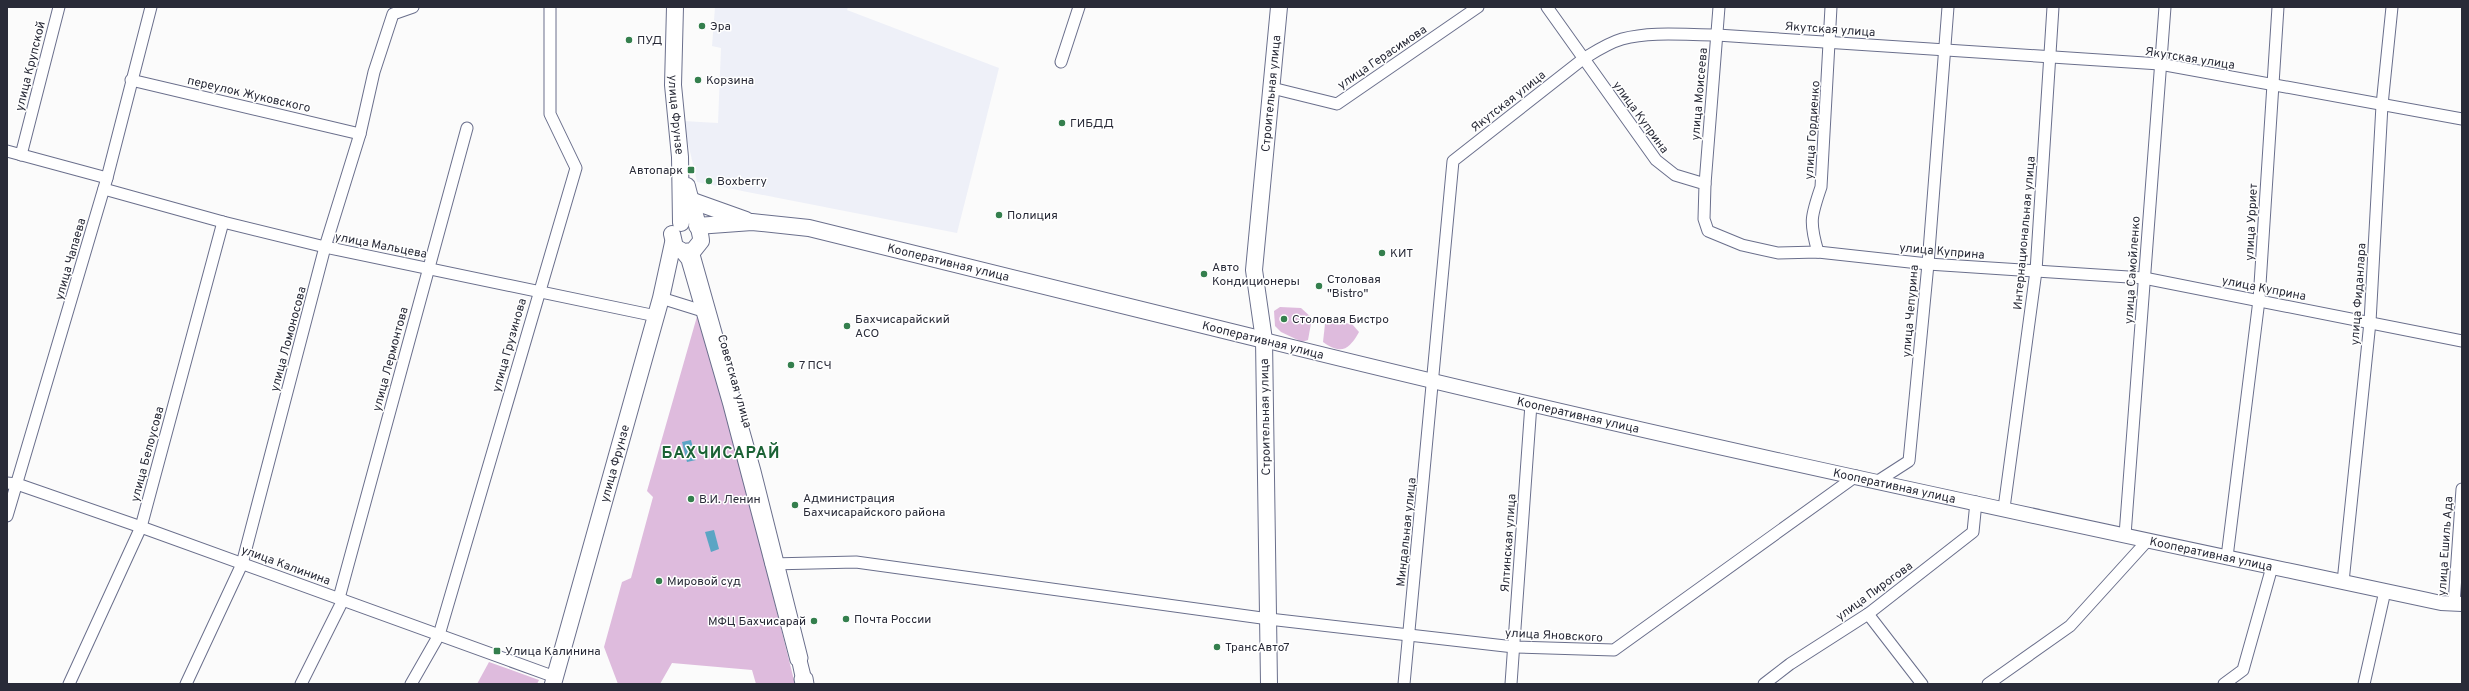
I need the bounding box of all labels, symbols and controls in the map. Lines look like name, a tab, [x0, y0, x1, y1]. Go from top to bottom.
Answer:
place label: Эра	[710, 19, 731, 35]
street label: Якутская улица	[1784, 19, 1876, 41]
street label: улица Крупской	[12, 20, 50, 113]
marker: Эра	[697, 21, 707, 31]
street label: улица Герасимова	[1335, 22, 1430, 94]
place label: ПУД	[637, 33, 662, 49]
street label: Строительная улица	[1258, 34, 1285, 153]
marker: ПУД	[624, 35, 634, 45]
street label: Якутская улица	[2144, 44, 2236, 74]
street label: улица Моисеева	[1688, 47, 1712, 141]
street label: Якутская улица	[1468, 68, 1549, 136]
street label: переулок Жуковского	[186, 73, 312, 117]
place label: Корзина	[706, 73, 754, 89]
street label: улица Фрунзе	[664, 75, 687, 156]
marker: Корзина	[693, 75, 703, 85]
street label: улица Куприна	[1609, 78, 1672, 157]
street label: улица Гордиенко	[1802, 80, 1824, 180]
place label: ГИБДД	[1070, 116, 1114, 132]
marker: ГИБДД	[1057, 118, 1067, 128]
street label: Интернациональная улица	[2010, 156, 2040, 311]
place label: Автопарк	[629, 163, 683, 179]
marker: Автопарк	[686, 165, 696, 175]
place label: Boxberry	[717, 174, 767, 190]
marker: Boxberry	[704, 176, 714, 186]
street label: улица Урриет	[2242, 182, 2262, 261]
place label: Полиция	[1007, 208, 1058, 224]
marker: Полиция	[994, 210, 1004, 220]
street label: улица Самойленко	[2121, 215, 2145, 325]
street label: улица Чапаева	[52, 216, 90, 302]
street label: улица Мальцева	[333, 229, 428, 263]
street label: улица Куприна	[1899, 240, 1985, 264]
street label: Кооперативная улица	[886, 241, 1011, 286]
street label: улица Фиданлара	[2347, 242, 2371, 346]
place label: КИТ	[1390, 246, 1413, 262]
marker: КИТ	[1377, 248, 1387, 258]
place label: Авто Кондиционеры	[1212, 260, 1300, 290]
street label: улица Чепурина	[1899, 264, 1923, 358]
marker: Авто Кондиционеры	[1199, 269, 1209, 279]
place label: Столовая "Bistro"	[1327, 272, 1381, 302]
street label: улица Куприна	[2220, 273, 2307, 305]
marker: Столовая "Bistro"	[1314, 281, 1324, 291]
street label: улица Ломоносова	[267, 285, 311, 394]
street label: улица Грузинова	[489, 297, 531, 394]
street label: улица Лермонтова	[369, 305, 413, 413]
place label: Бахчисарайский АСО	[855, 312, 950, 342]
place label: Столовая Бистро	[1292, 312, 1389, 328]
marker: Столовая Бистро	[1279, 314, 1289, 324]
street label: Кооперативная улица	[1200, 318, 1325, 364]
marker: Бахчисарайский АСО	[842, 321, 852, 331]
street label: Советская улица	[713, 333, 755, 430]
place label: 7 ПСЧ	[799, 358, 832, 374]
street label: Строительная улица	[1257, 358, 1275, 476]
marker: 7 ПСЧ	[786, 360, 796, 370]
street label: Кооперативная улица	[1515, 394, 1641, 438]
street label: улица Белоусова	[128, 405, 168, 504]
street label: улица Фрунзе	[597, 423, 634, 504]
district label: БАХЧИСАРАЙ	[662, 442, 780, 464]
street label: Кооперативная улица	[1831, 466, 1957, 508]
street label: Миндальная улица	[1393, 477, 1421, 587]
place label: Администрация Бахчисарайского района	[803, 491, 945, 521]
place label: В.И. Ленин	[699, 492, 761, 508]
street label: Ялтинская улица	[1498, 493, 1520, 593]
marker: В.И. Ленин	[686, 494, 696, 504]
street label: улица Ешиль Ада	[2435, 496, 2457, 596]
marker: Администрация Бахчисарайского района	[790, 500, 800, 510]
street label: Кооперативная улица	[2148, 534, 2274, 576]
street label: улица Калинина	[239, 542, 333, 590]
street label: улица Пирогова	[1833, 559, 1916, 625]
place label: Мировой суд	[667, 574, 741, 590]
marker: Мировой суд	[654, 576, 664, 586]
place label: Почта России	[854, 612, 931, 628]
place label: МФЦ Бахчисарай	[708, 614, 806, 630]
marker: Почта России	[841, 614, 851, 624]
marker: МФЦ Бахчисарай	[809, 616, 819, 626]
street label: улица Яновского	[1505, 625, 1604, 647]
place label: ТрансАвто7	[1225, 640, 1290, 656]
marker: ТрансАвто7	[1212, 642, 1222, 652]
place label: Улица Калинина	[505, 644, 601, 660]
marker: Улица Калинина	[492, 646, 502, 656]

